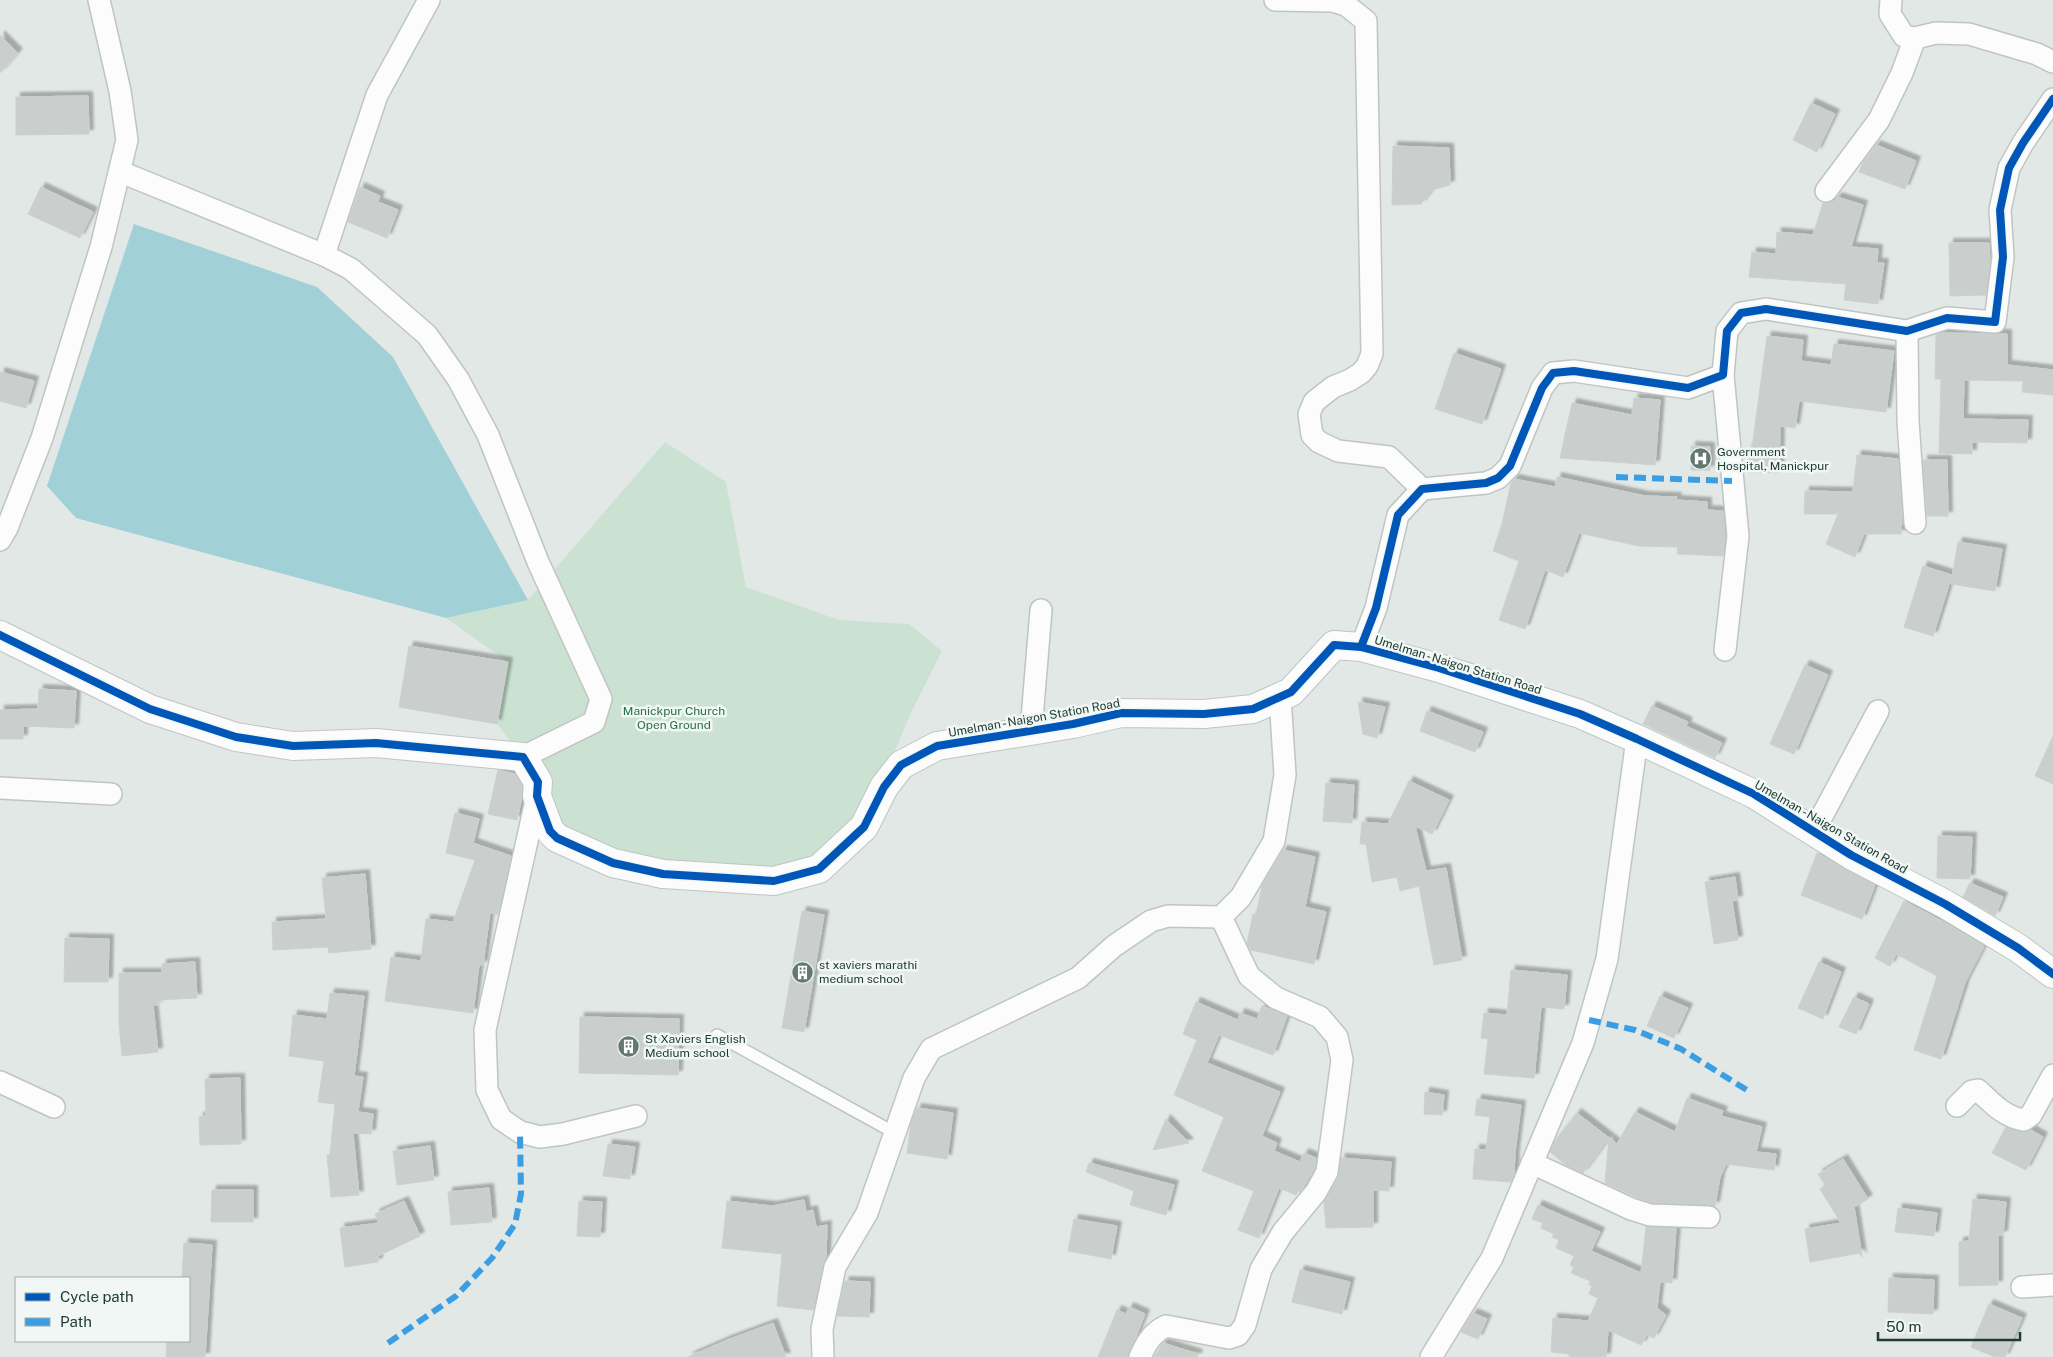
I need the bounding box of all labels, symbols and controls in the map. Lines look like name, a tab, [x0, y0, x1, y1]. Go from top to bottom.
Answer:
place label: Government Hospital, Manickpur	[1717, 445, 1829, 473]
hospital icon: Government Hospital, Manickpur	[1689, 447, 1713, 471]
street label: Umelman - Naigon Station Road	[1373, 633, 1543, 697]
street label: Umelman - Naigon Station Road	[947, 696, 1121, 740]
park label: Manickpur Church Open Ground	[623, 704, 725, 732]
street label: Umelman - Naigon Station Road	[1752, 777, 1910, 877]
place label: st xaviers marathi medium school	[819, 958, 917, 986]
building icon: st xaviers marathi medium school	[791, 960, 815, 984]
place label: St Xaviers English Medium school	[645, 1032, 746, 1060]
building icon: St Xaviers English Medium school	[617, 1034, 641, 1058]
legend	[15, 1277, 190, 1342]
text: Cycle path	[60, 1288, 134, 1305]
scale bar	[1878, 1310, 2020, 1342]
text: Path	[60, 1313, 92, 1330]
text: 50 m	[1886, 1318, 1921, 1335]

